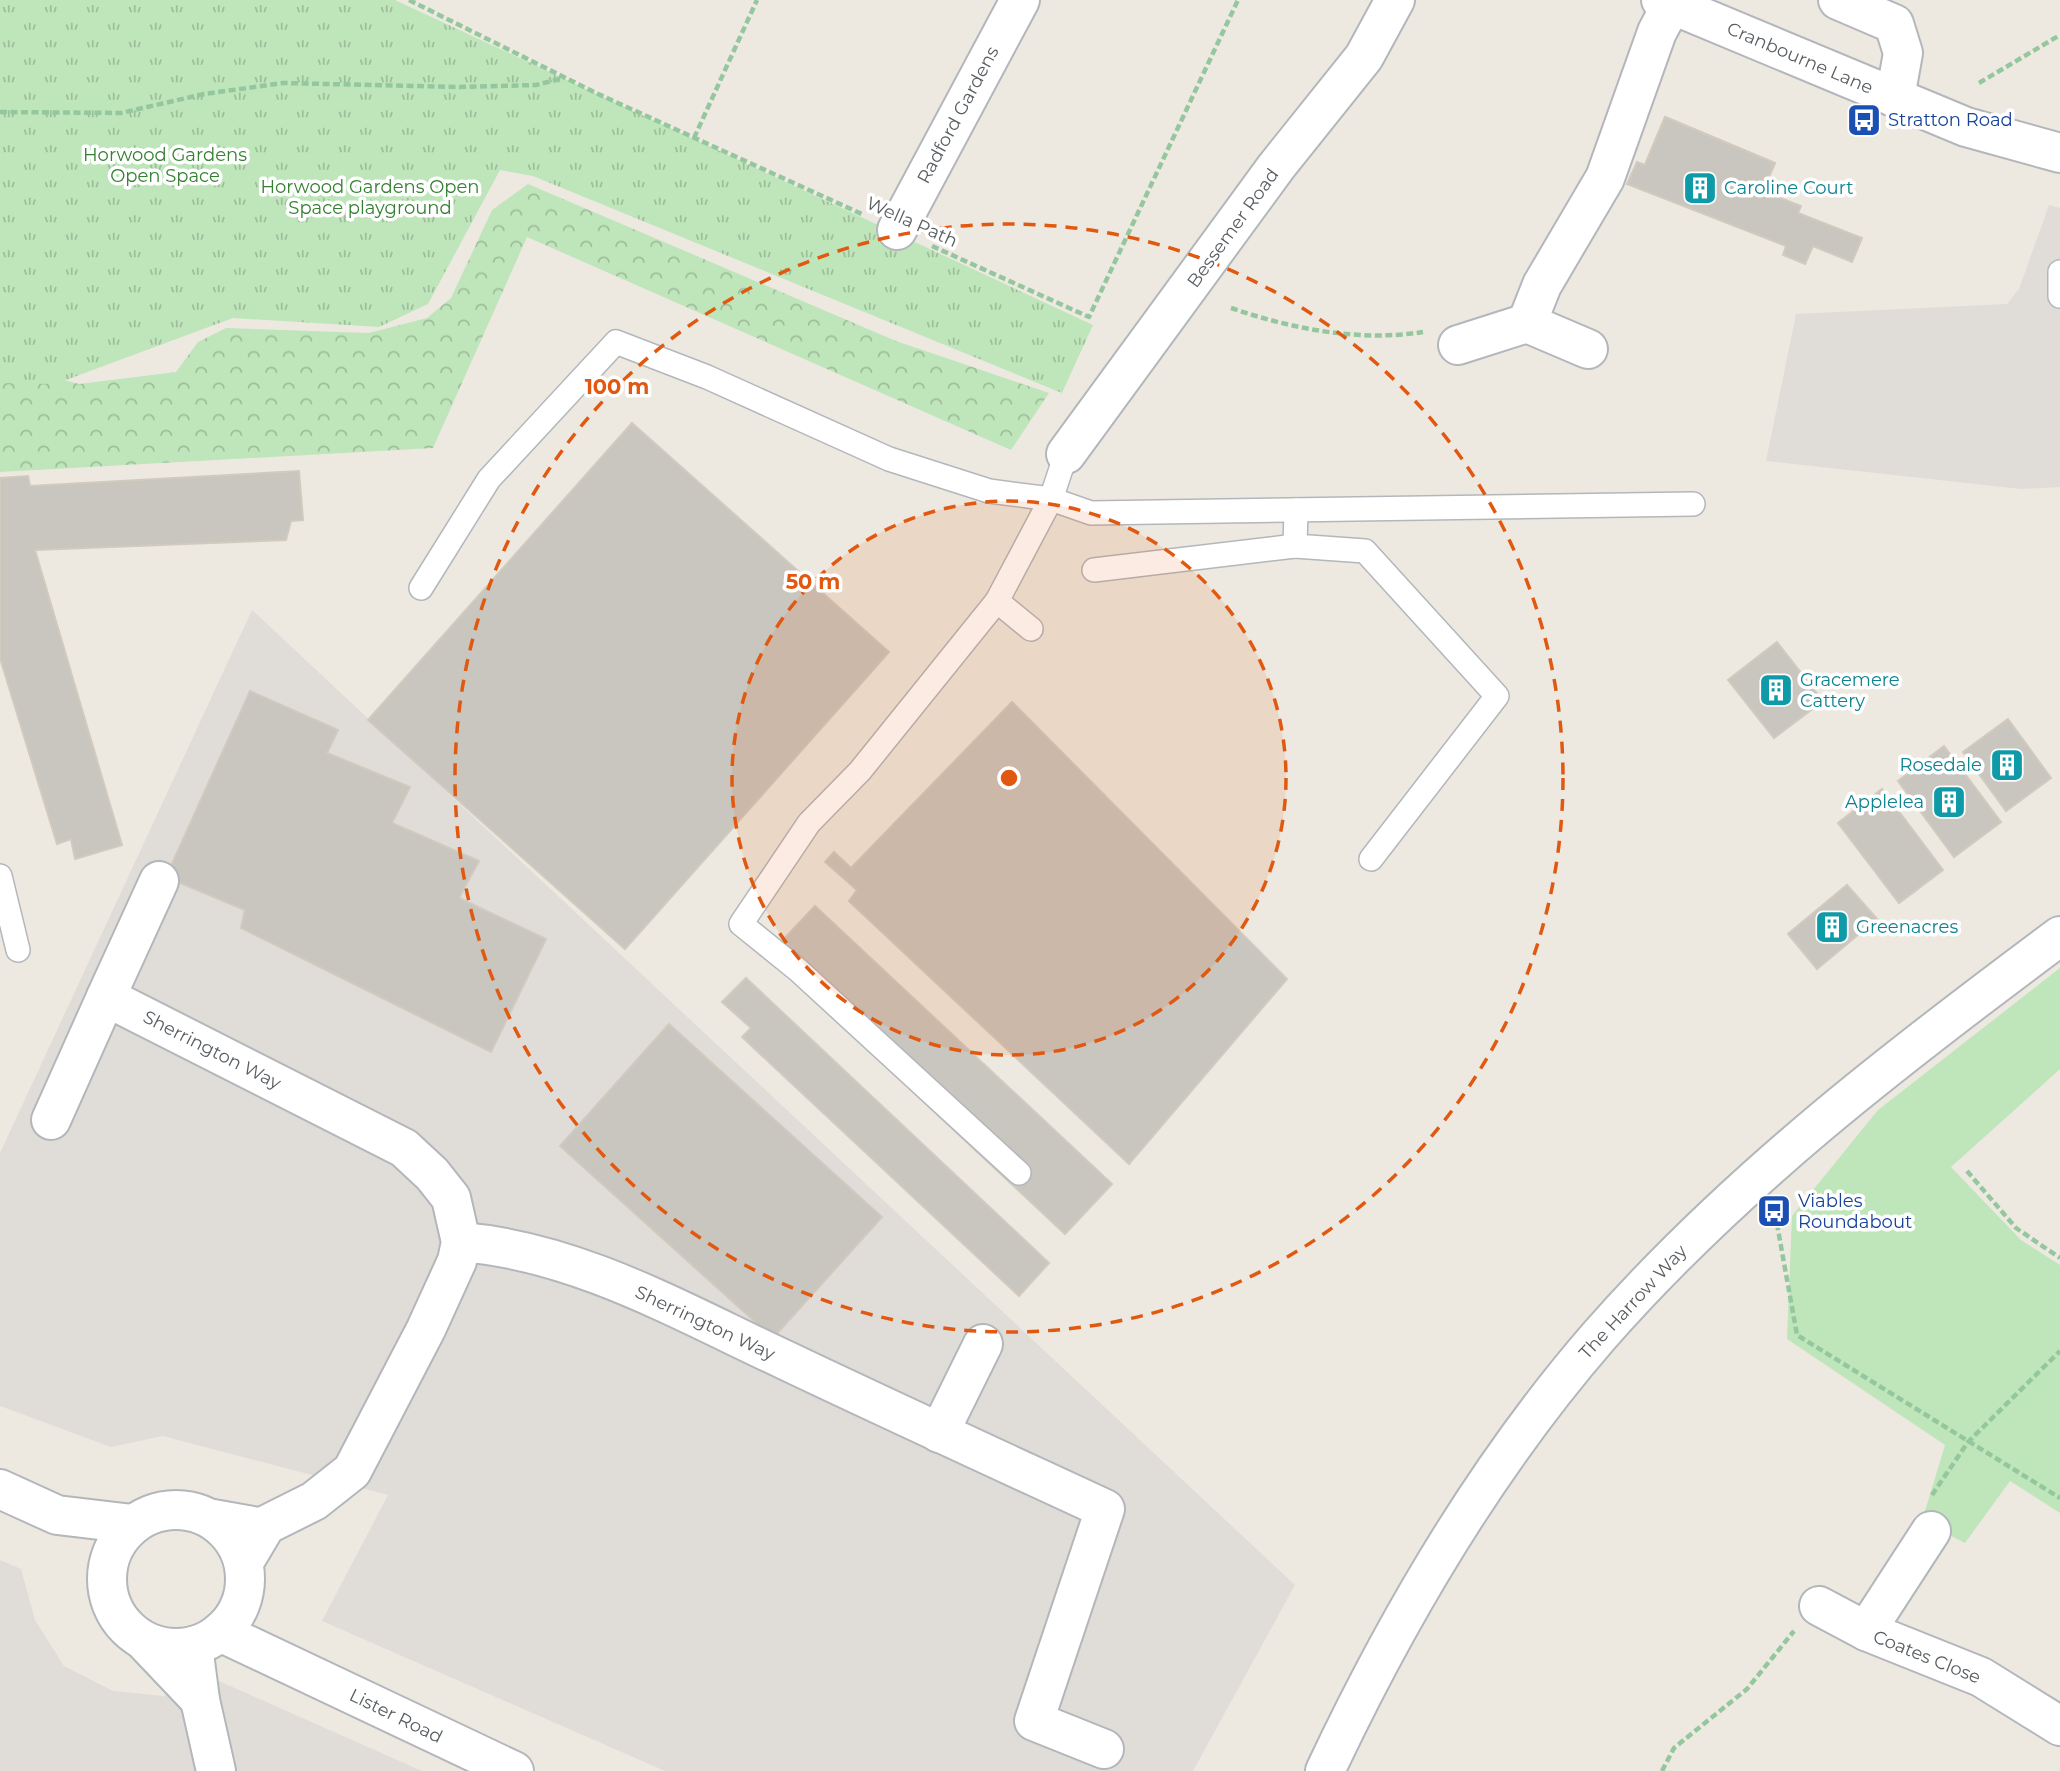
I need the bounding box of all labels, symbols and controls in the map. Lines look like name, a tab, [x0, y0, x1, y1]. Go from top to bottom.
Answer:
street label: Cranbourne Lane	[1724, 17, 1877, 99]
street label: Radford Gardens	[913, 42, 1004, 187]
bus stop icon: Stratton Road	[1845, 101, 1883, 139]
place label: Stratton Road	[1888, 109, 2013, 131]
park label: Horwood Gardens Open Space	[83, 144, 247, 187]
street label: Bessemer Road	[1182, 164, 1284, 292]
building icon: Caroline Court	[1681, 169, 1719, 207]
park label: Horwood Gardens Open Space playground	[260, 176, 480, 219]
place label: Caroline Court	[1724, 177, 1854, 199]
street label: Wella Path	[863, 192, 961, 252]
text: 100 m	[585, 374, 649, 399]
text: 50 m	[786, 569, 840, 594]
place label: Gracemere Cattery	[1800, 669, 1900, 712]
building icon: Gracemere Cattery	[1757, 671, 1795, 709]
building icon: Rosedale	[1988, 746, 2026, 784]
place label: Rosedale	[1900, 754, 1982, 776]
centre of rings	[997, 766, 1021, 790]
building icon: Applelea	[1930, 783, 1968, 821]
place label: Applelea	[1845, 791, 1924, 813]
building icon: Greenacres	[1813, 908, 1851, 946]
place label: Greenacres	[1856, 916, 1958, 938]
street label: Sherrington Way	[139, 1006, 285, 1094]
place label: Viables Roundabout	[1798, 1190, 1912, 1233]
bus stop icon: Viables Roundabout	[1755, 1192, 1793, 1230]
street label: The Harrow Way	[1574, 1240, 1692, 1364]
street label: Sherrington Way	[632, 1281, 779, 1365]
street label: Coates Close	[1870, 1625, 1984, 1689]
street label: Lister Road	[346, 1684, 446, 1748]

